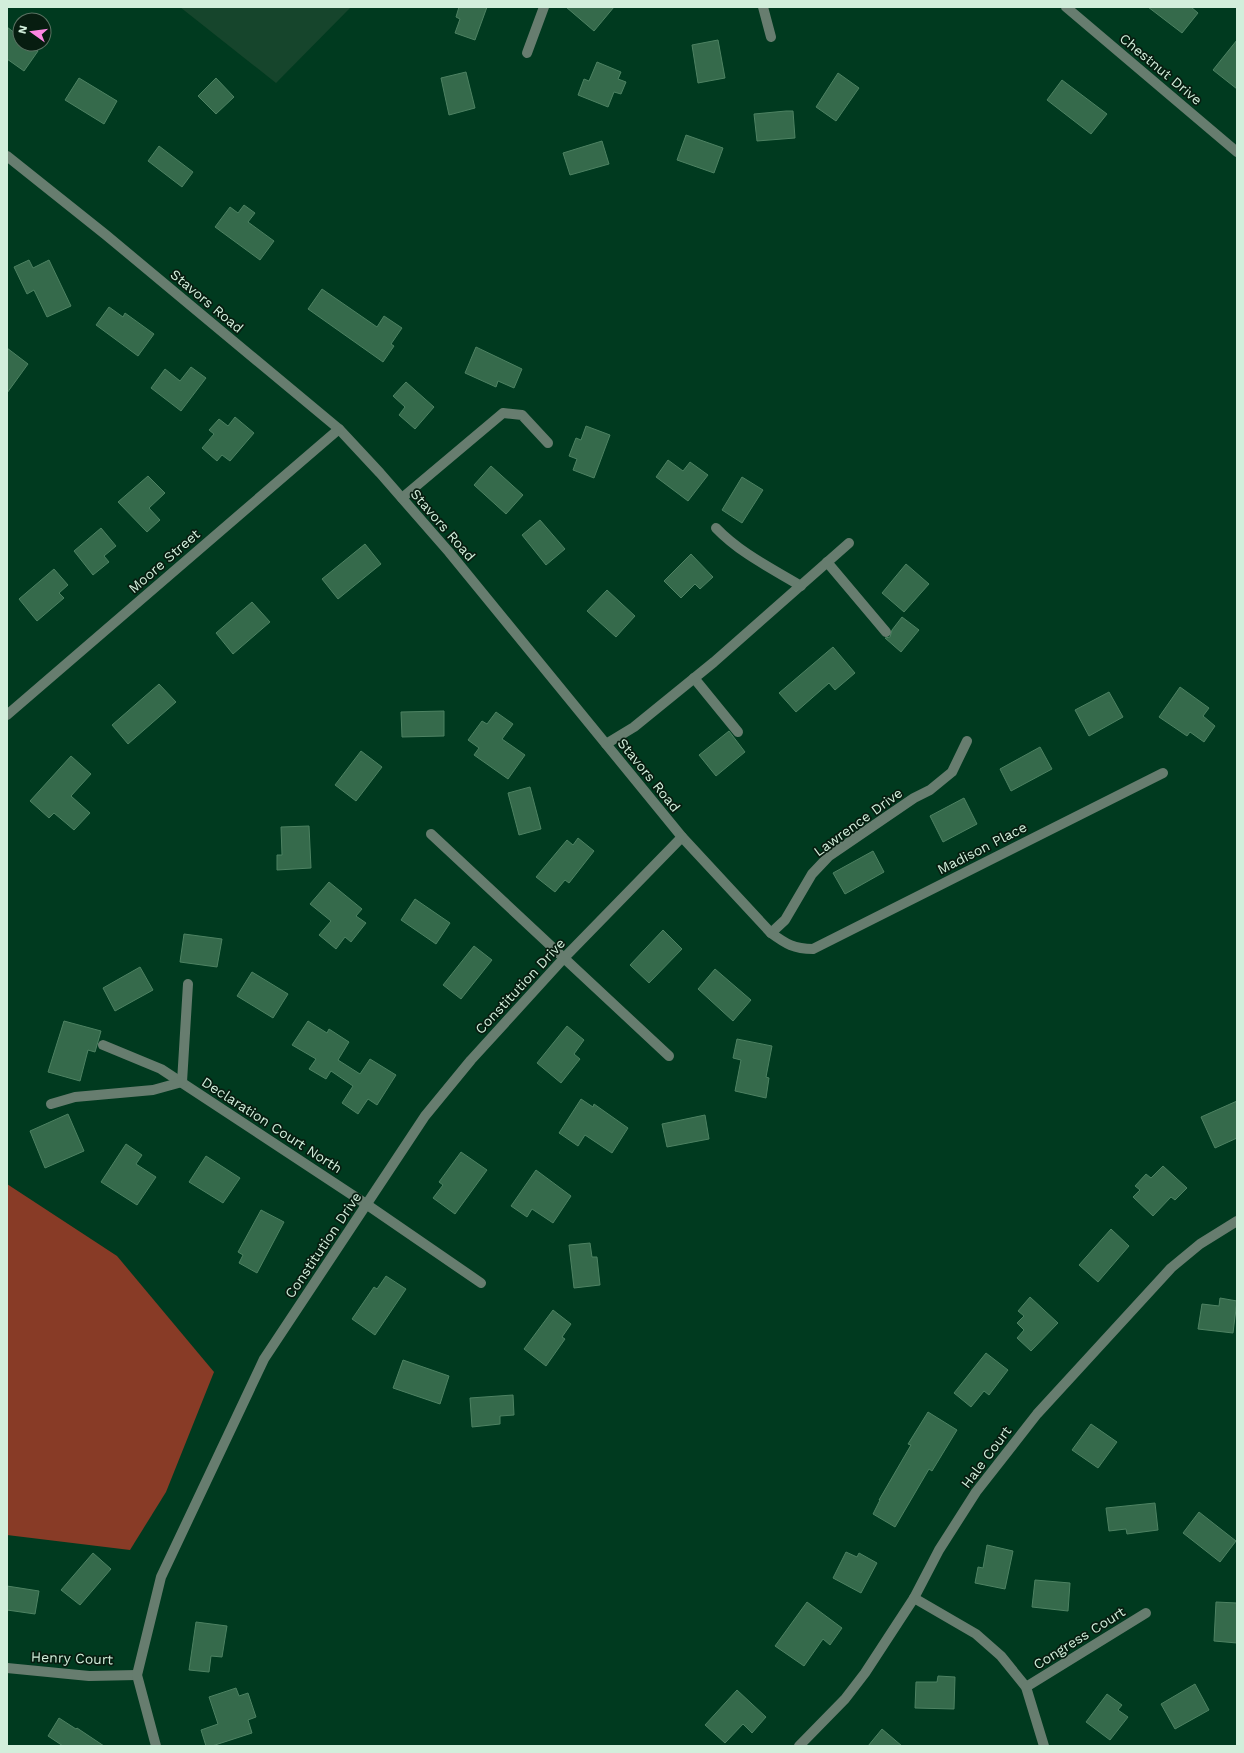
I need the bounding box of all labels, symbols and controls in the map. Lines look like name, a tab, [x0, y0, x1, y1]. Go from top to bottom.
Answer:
north arrow	[12, 12, 52, 52]
text: N	[15, 24, 30, 35]
street label: Chestnut Drive	[1117, 30, 1205, 108]
street label: Stavors Road	[167, 266, 247, 336]
street label: Stavors Road	[407, 486, 479, 564]
street label: Moore Street	[125, 526, 203, 596]
street label: Stavors Road	[614, 735, 684, 815]
street label: Lawrence Drive	[811, 784, 905, 860]
street label: Madison Place	[935, 819, 1029, 877]
street label: Constitution Drive	[472, 935, 568, 1037]
street label: Declaration Court North	[199, 1074, 345, 1176]
street label: Constitution Drive	[282, 1189, 364, 1301]
street label: Hale Court	[958, 1423, 1014, 1491]
street label: Congress Court	[1030, 1603, 1128, 1673]
street label: Henry Court	[31, 1649, 113, 1667]

